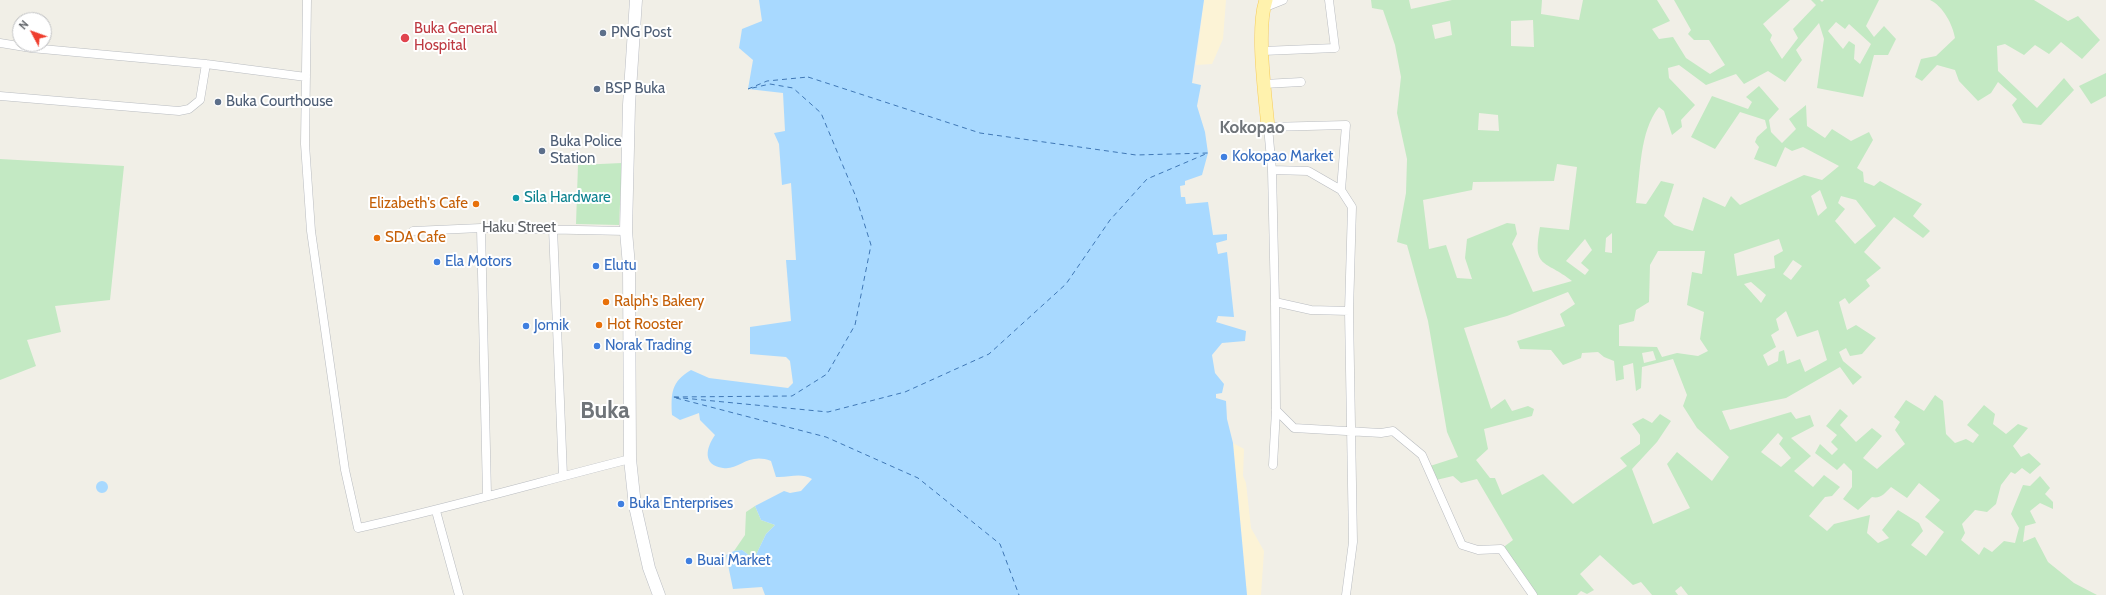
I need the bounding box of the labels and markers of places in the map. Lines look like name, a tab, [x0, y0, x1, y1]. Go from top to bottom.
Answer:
place label: Buka General Hospital	[414, 20, 497, 55]
place label: PNG Post	[611, 24, 671, 42]
marker: PNG Post	[598, 28, 608, 38]
marker: Buka General Hospital	[399, 32, 411, 44]
place label: BSP Buka	[605, 80, 665, 98]
marker: BSP Buka	[592, 84, 602, 94]
place label: Buka Courthouse	[226, 93, 333, 111]
marker: Buka Courthouse	[213, 97, 223, 107]
place label: Buka Police Station	[550, 133, 622, 168]
marker: Buka Police Station	[537, 146, 547, 156]
place label: Kokopao Market	[1232, 148, 1333, 166]
marker: Kokopao Market	[1219, 152, 1229, 162]
place label: Sila Hardware	[524, 189, 611, 207]
marker: Sila Hardware	[511, 193, 521, 203]
place label: Elizabeth's Cafe	[369, 195, 468, 213]
marker: Elizabeth's Cafe	[471, 199, 481, 209]
place label: SDA Cafe	[385, 229, 446, 247]
marker: SDA Cafe	[372, 233, 382, 243]
place label: Ela Motors	[445, 253, 512, 271]
marker: Ela Motors	[432, 257, 442, 267]
place label: Elutu	[604, 257, 637, 275]
marker: Elutu	[591, 261, 601, 271]
place label: Ralph's Bakery	[614, 293, 704, 311]
marker: Ralph's Bakery	[601, 297, 611, 307]
place label: Hot Rooster	[607, 316, 683, 334]
place label: Jomik	[534, 317, 569, 335]
marker: Hot Rooster	[594, 320, 604, 330]
marker: Jomik	[521, 321, 531, 331]
place label: Norak Trading	[605, 337, 691, 355]
marker: Norak Trading	[592, 341, 602, 351]
place label: Buka Enterprises	[629, 495, 733, 513]
marker: Buka Enterprises	[616, 499, 626, 509]
place label: Buai Market	[697, 552, 771, 570]
marker: Buai Market	[684, 556, 694, 566]

